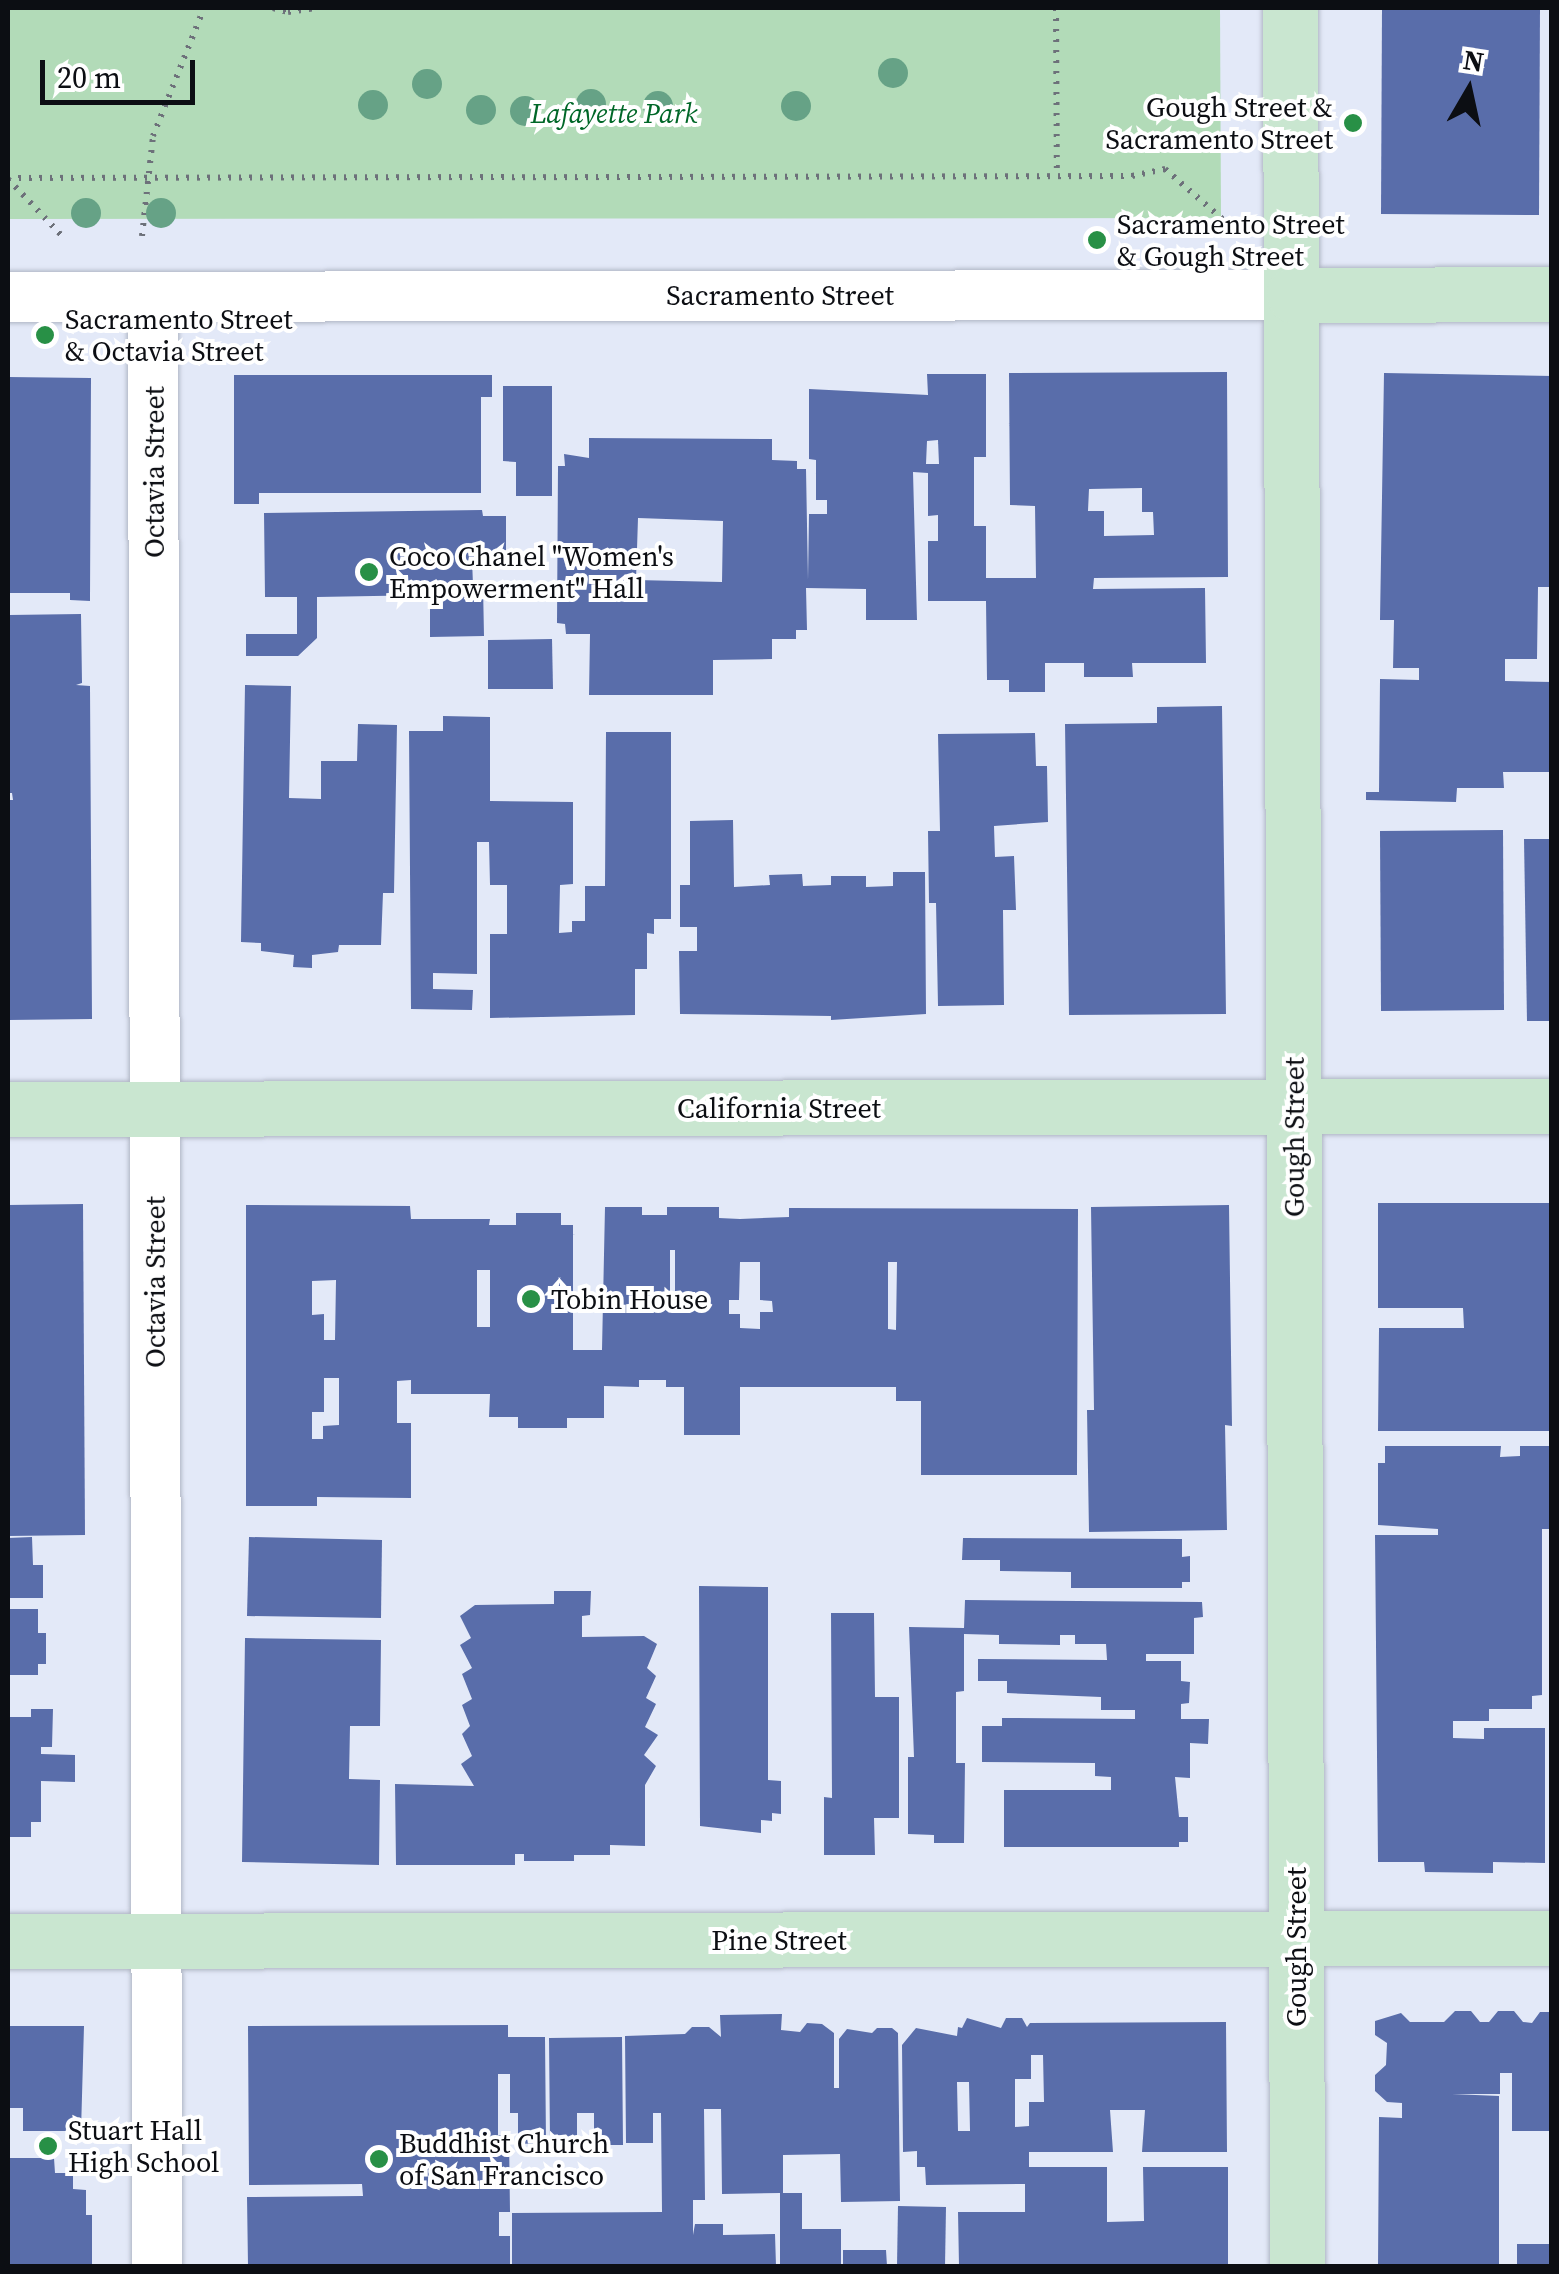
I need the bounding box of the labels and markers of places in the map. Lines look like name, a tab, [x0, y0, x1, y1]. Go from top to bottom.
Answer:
place label: Gough Street & Sacramento Street	[1105, 90, 1333, 156]
marker: Gough Street & Sacramento Street	[1342, 112, 1364, 134]
place label: Sacramento Street & Gough Street	[1117, 207, 1345, 273]
marker: Sacramento Street & Gough Street	[1086, 229, 1108, 251]
place label: Sacramento Street & Octavia Street	[65, 302, 293, 368]
marker: Sacramento Street & Octavia Street	[34, 324, 56, 346]
place label: Coco Chanel "Women's Empowerment" Hall	[389, 539, 674, 605]
marker: Coco Chanel "Women's Empowerment" Hall	[358, 561, 380, 583]
place label: Tobin House	[551, 1282, 708, 1316]
marker: Tobin House	[520, 1288, 542, 1310]
place label: Stuart Hall High School	[68, 2113, 219, 2179]
place label: Buddhist Church of San Francisco	[399, 2126, 609, 2192]
marker: Stuart Hall High School	[37, 2135, 59, 2157]
marker: Buddhist Church of San Francisco	[368, 2148, 390, 2170]

